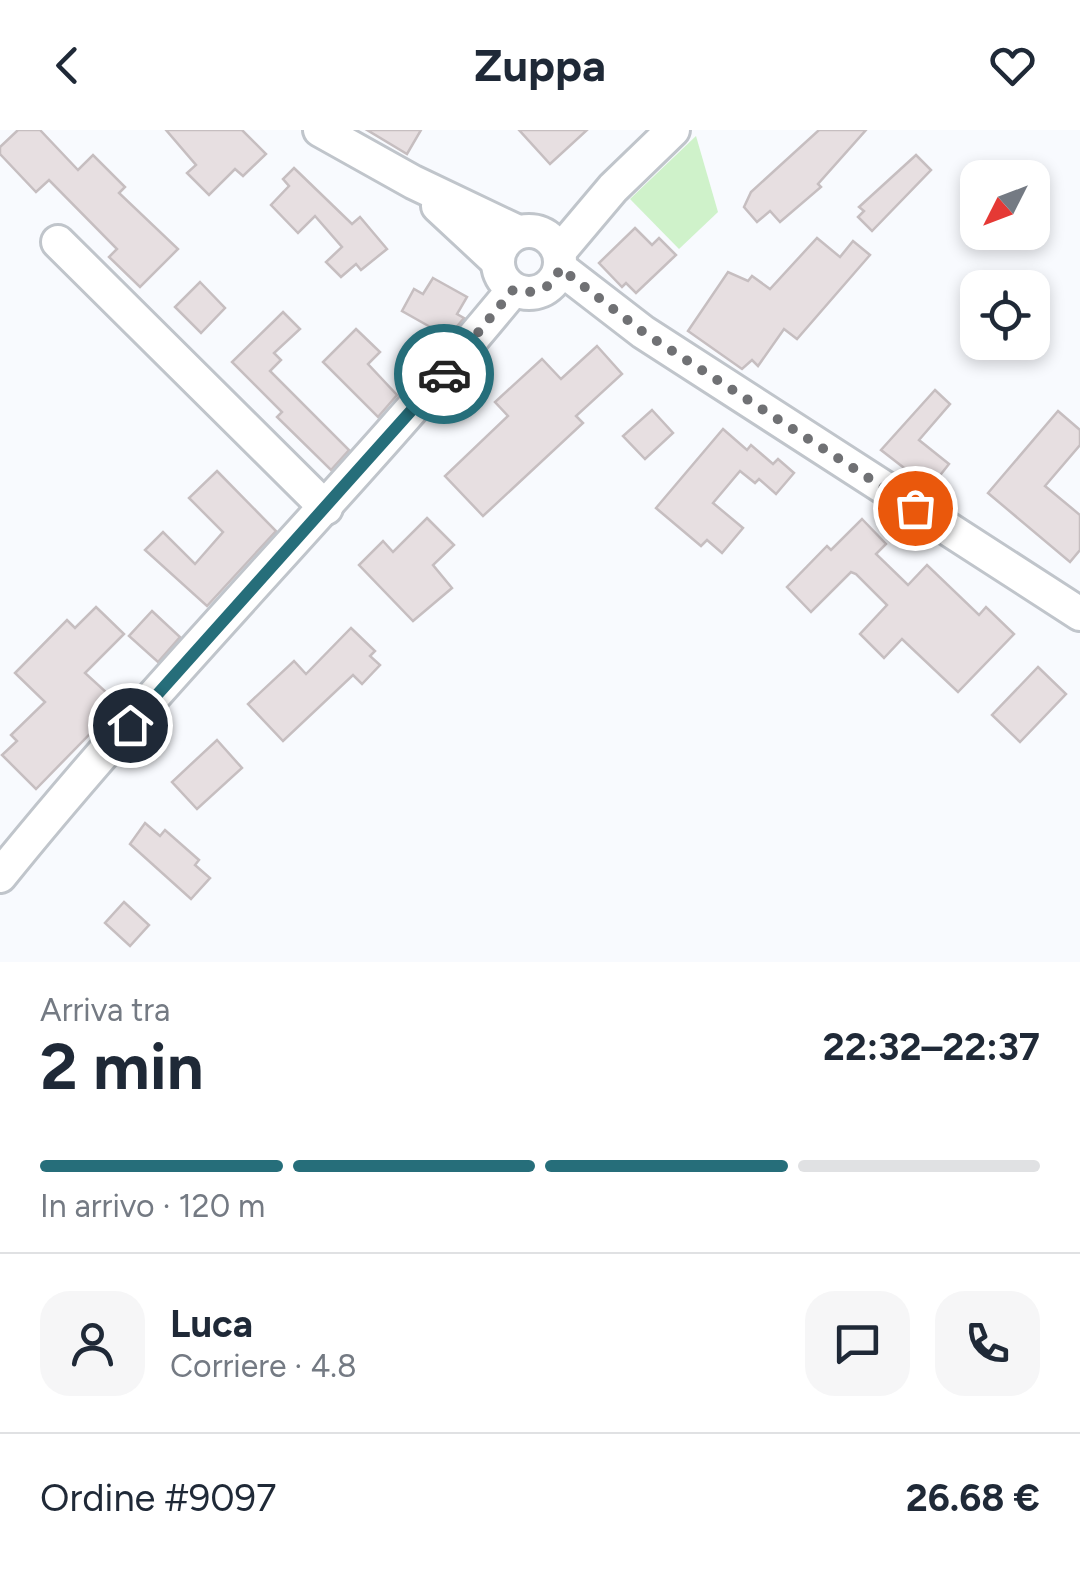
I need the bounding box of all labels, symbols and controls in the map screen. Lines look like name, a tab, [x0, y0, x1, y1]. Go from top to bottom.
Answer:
icon: back	[40, 38, 95, 93]
text: Zuppa	[474, 38, 606, 92]
icon: heart	[985, 38, 1040, 93]
north arrow	[960, 160, 1050, 250]
map controls	[960, 160, 1050, 360]
button: locate	[960, 270, 1050, 360]
courier	[394, 324, 494, 424]
icon: car	[417, 347, 472, 402]
pin	[873, 466, 958, 551]
icon: bag	[888, 481, 943, 536]
pin	[88, 683, 173, 768]
icon: home	[103, 698, 158, 753]
text: Arriva tra	[40, 991, 170, 1029]
text: 22:32–22:37	[823, 1024, 1040, 1070]
text: 2 min	[40, 1027, 204, 1105]
text: In arrivo · 120 m	[40, 1187, 265, 1225]
button: person	[40, 1291, 145, 1396]
button: chat	[805, 1291, 910, 1396]
button: phone	[935, 1291, 1040, 1396]
text: Luca	[170, 1301, 253, 1347]
text: Corriere · 4.8	[170, 1347, 357, 1385]
text: Ordine #9097	[40, 1475, 276, 1521]
text: 26.68 €	[906, 1475, 1040, 1521]

